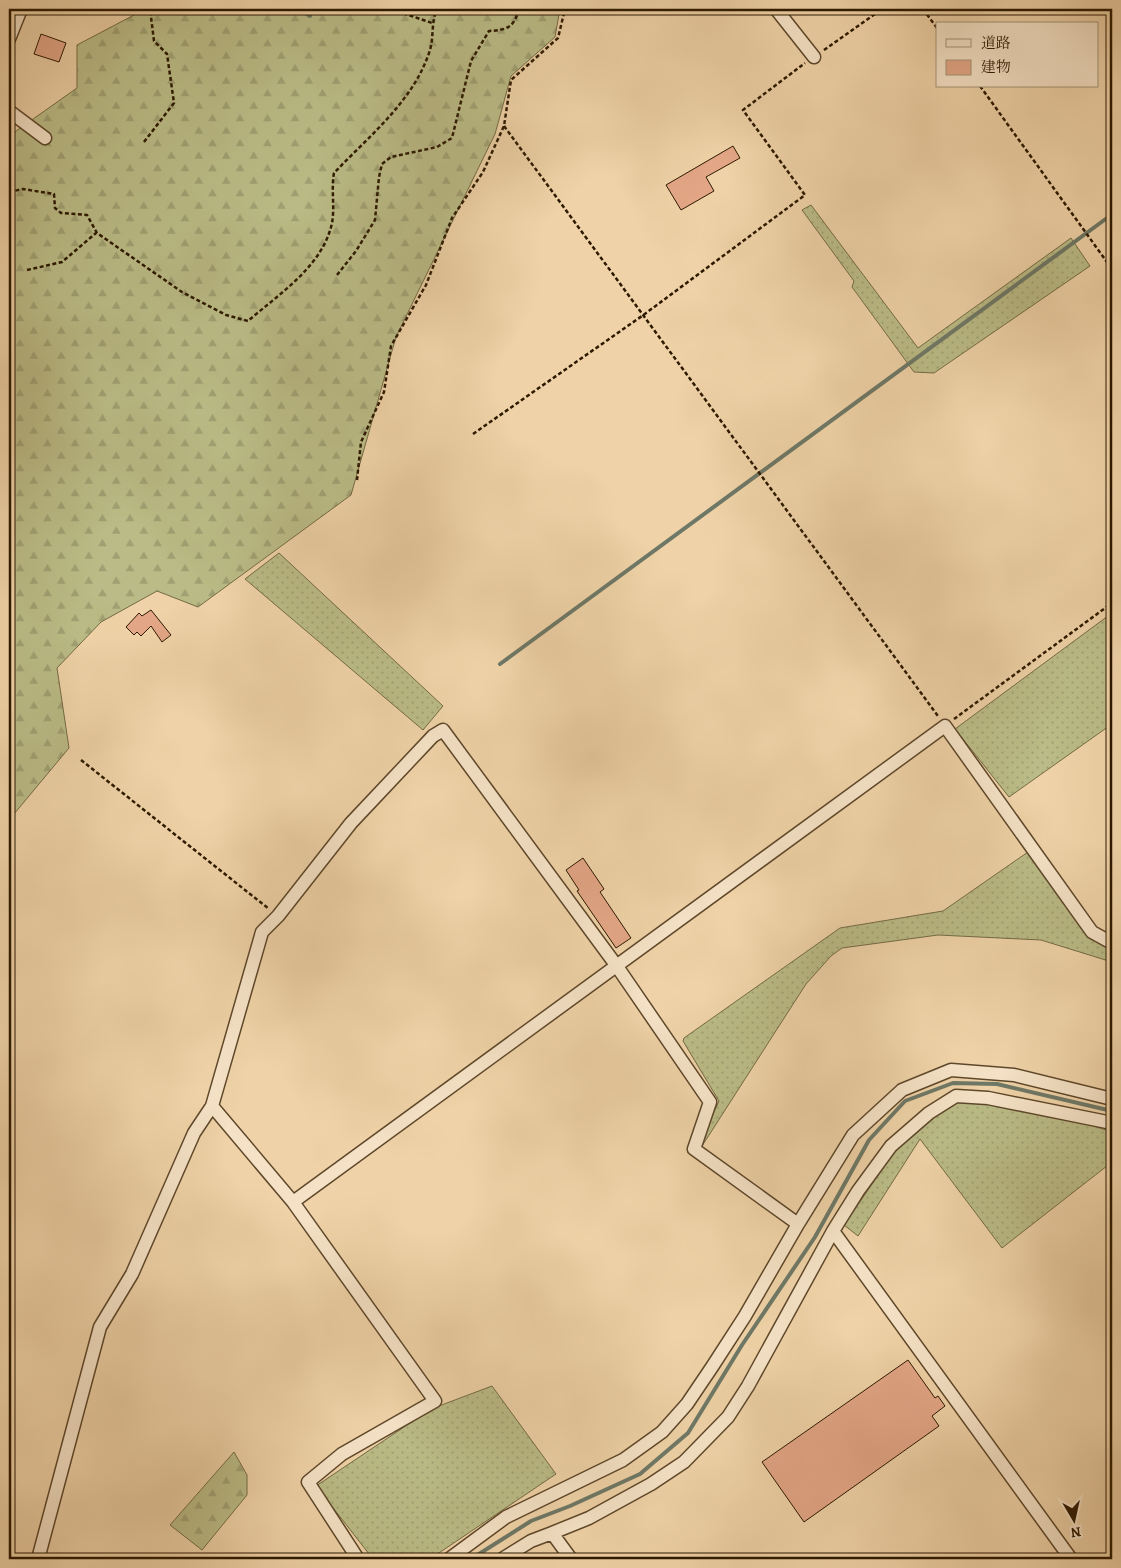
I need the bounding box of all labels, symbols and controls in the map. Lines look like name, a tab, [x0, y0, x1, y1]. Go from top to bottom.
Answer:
legend	[936, 22, 1098, 88]
text: 道路	[981, 33, 1011, 53]
text: 建物	[981, 57, 1011, 77]
north arrow	[1048, 1496, 1098, 1546]
text: N	[1069, 1522, 1082, 1543]

